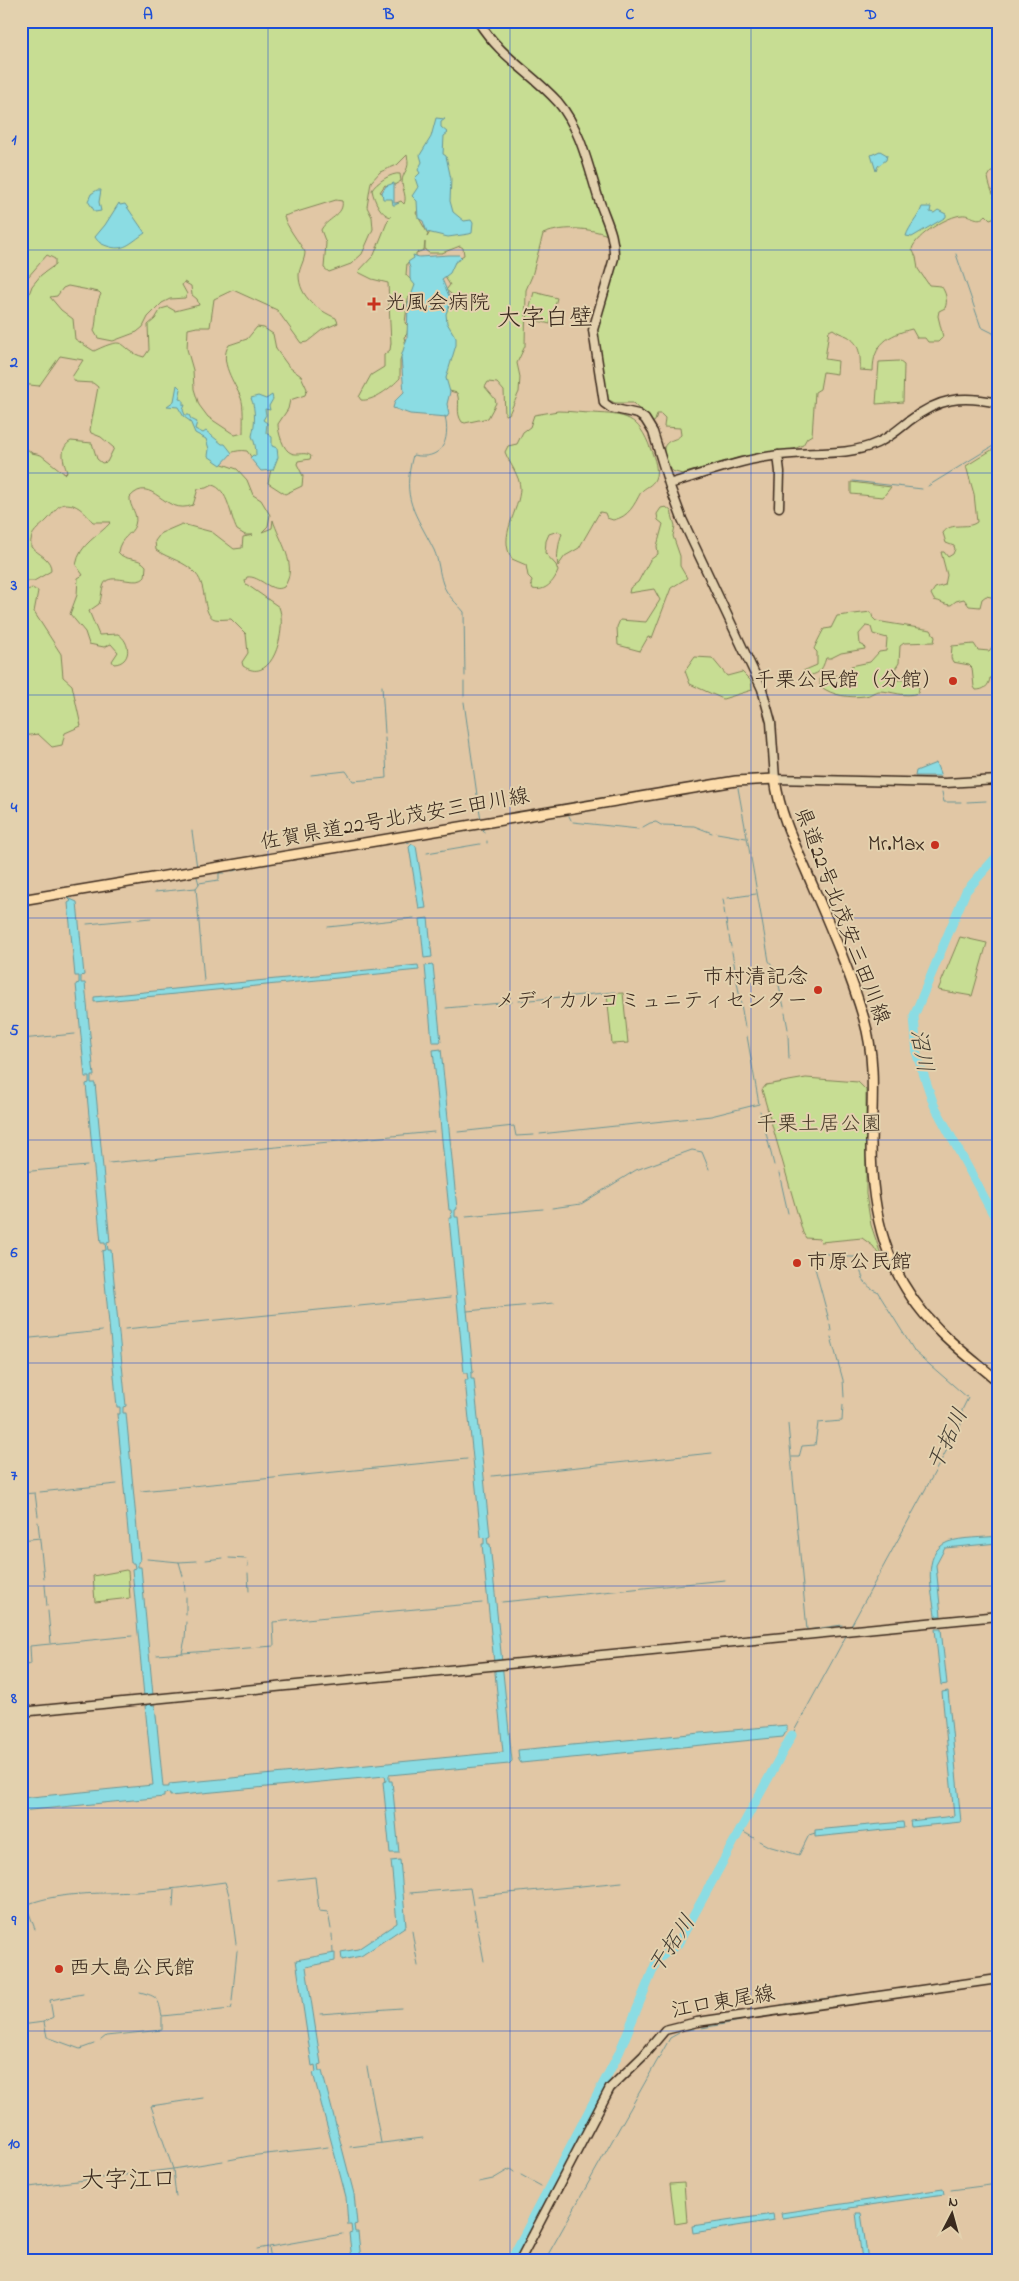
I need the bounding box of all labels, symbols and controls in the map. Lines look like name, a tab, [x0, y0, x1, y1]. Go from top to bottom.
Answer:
text: A	[143, 3, 153, 27]
text: B	[383, 3, 395, 27]
text: C	[626, 3, 635, 27]
text: D	[864, 3, 877, 27]
text: 1	[11, 128, 17, 152]
place label: 光風会病院	[385, 289, 490, 319]
marker: 光風会病院	[367, 297, 381, 311]
district label: 大字白壁	[497, 302, 593, 337]
text: 2	[9, 351, 18, 375]
text: 3	[10, 574, 18, 598]
place label: 千栗公民館（分館）	[754, 666, 943, 696]
marker: 千栗公民館（分館）	[947, 675, 959, 687]
street label: 佐賀県道22号北茂安三田川線	[258, 782, 532, 858]
text: 4	[10, 796, 18, 820]
street label: 県道22号北茂安三田川線	[786, 803, 896, 1029]
place label: Mr.Max	[868, 830, 925, 860]
marker: Mr.Max	[929, 839, 941, 851]
place label: 市村清記念 メディカルコミュニティセンター	[495, 963, 808, 1017]
marker: 市村清記念 メディカルコミュニティセンター	[812, 984, 824, 996]
text: 5	[9, 1019, 19, 1043]
water label: 沼川	[900, 1026, 940, 1076]
park label: 千栗土居公園	[756, 1110, 882, 1140]
text: 6	[9, 1241, 18, 1265]
place label: 市原公民館	[807, 1248, 912, 1278]
marker: 市原公民館	[791, 1257, 803, 1269]
water label: 干拓川	[921, 1403, 977, 1477]
text: 7	[11, 1464, 18, 1488]
text: 8	[10, 1687, 17, 1711]
text: 9	[11, 1909, 17, 1933]
water label: 干拓川	[641, 1909, 705, 1981]
place label: 西大島公民館	[69, 1954, 195, 1984]
marker: 西大島公民館	[53, 1963, 65, 1975]
street label: 江口東尾線	[669, 1979, 777, 2027]
text: 10	[8, 2132, 20, 2156]
district label: 大字江口	[80, 2164, 176, 2199]
north arrow	[926, 2188, 976, 2238]
text: N	[947, 2192, 959, 2213]

